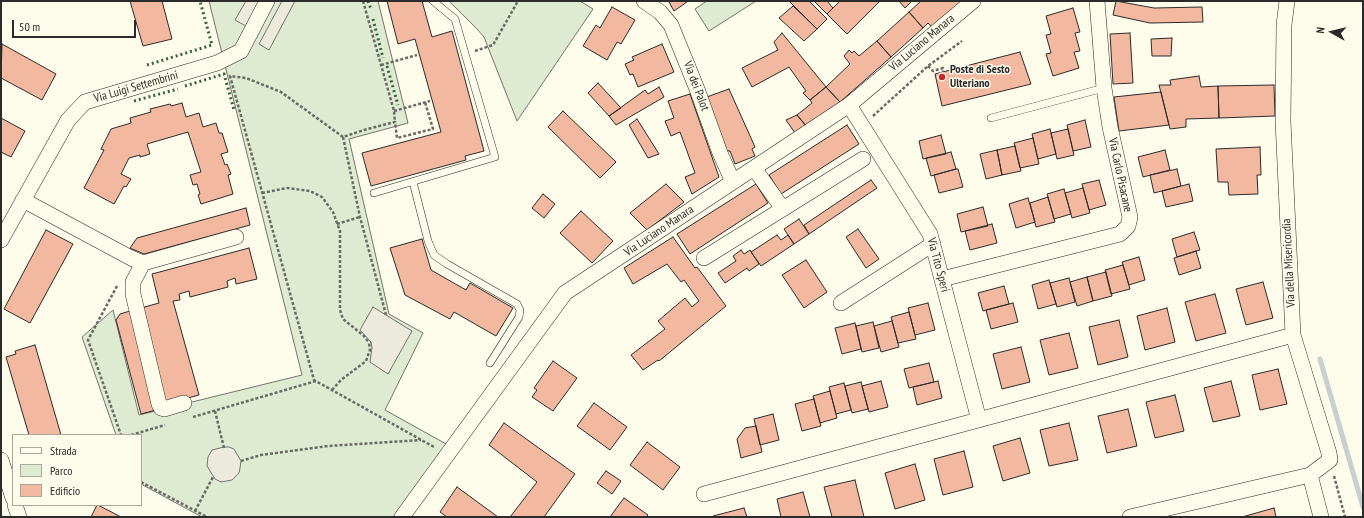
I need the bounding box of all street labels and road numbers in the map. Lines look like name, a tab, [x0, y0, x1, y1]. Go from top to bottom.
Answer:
street label: Via Luciano Manara	[886, 12, 958, 74]
street label: Via dei Palot	[680, 59, 712, 113]
street label: Via Luigi Settembrini	[92, 68, 180, 106]
street label: Via Carlo Pisacane	[1105, 137, 1135, 213]
street label: Via Luciano Manara	[621, 202, 697, 260]
street label: Via della Misericordia	[1279, 218, 1299, 308]
street label: Via Tito Speri	[924, 236, 952, 294]

